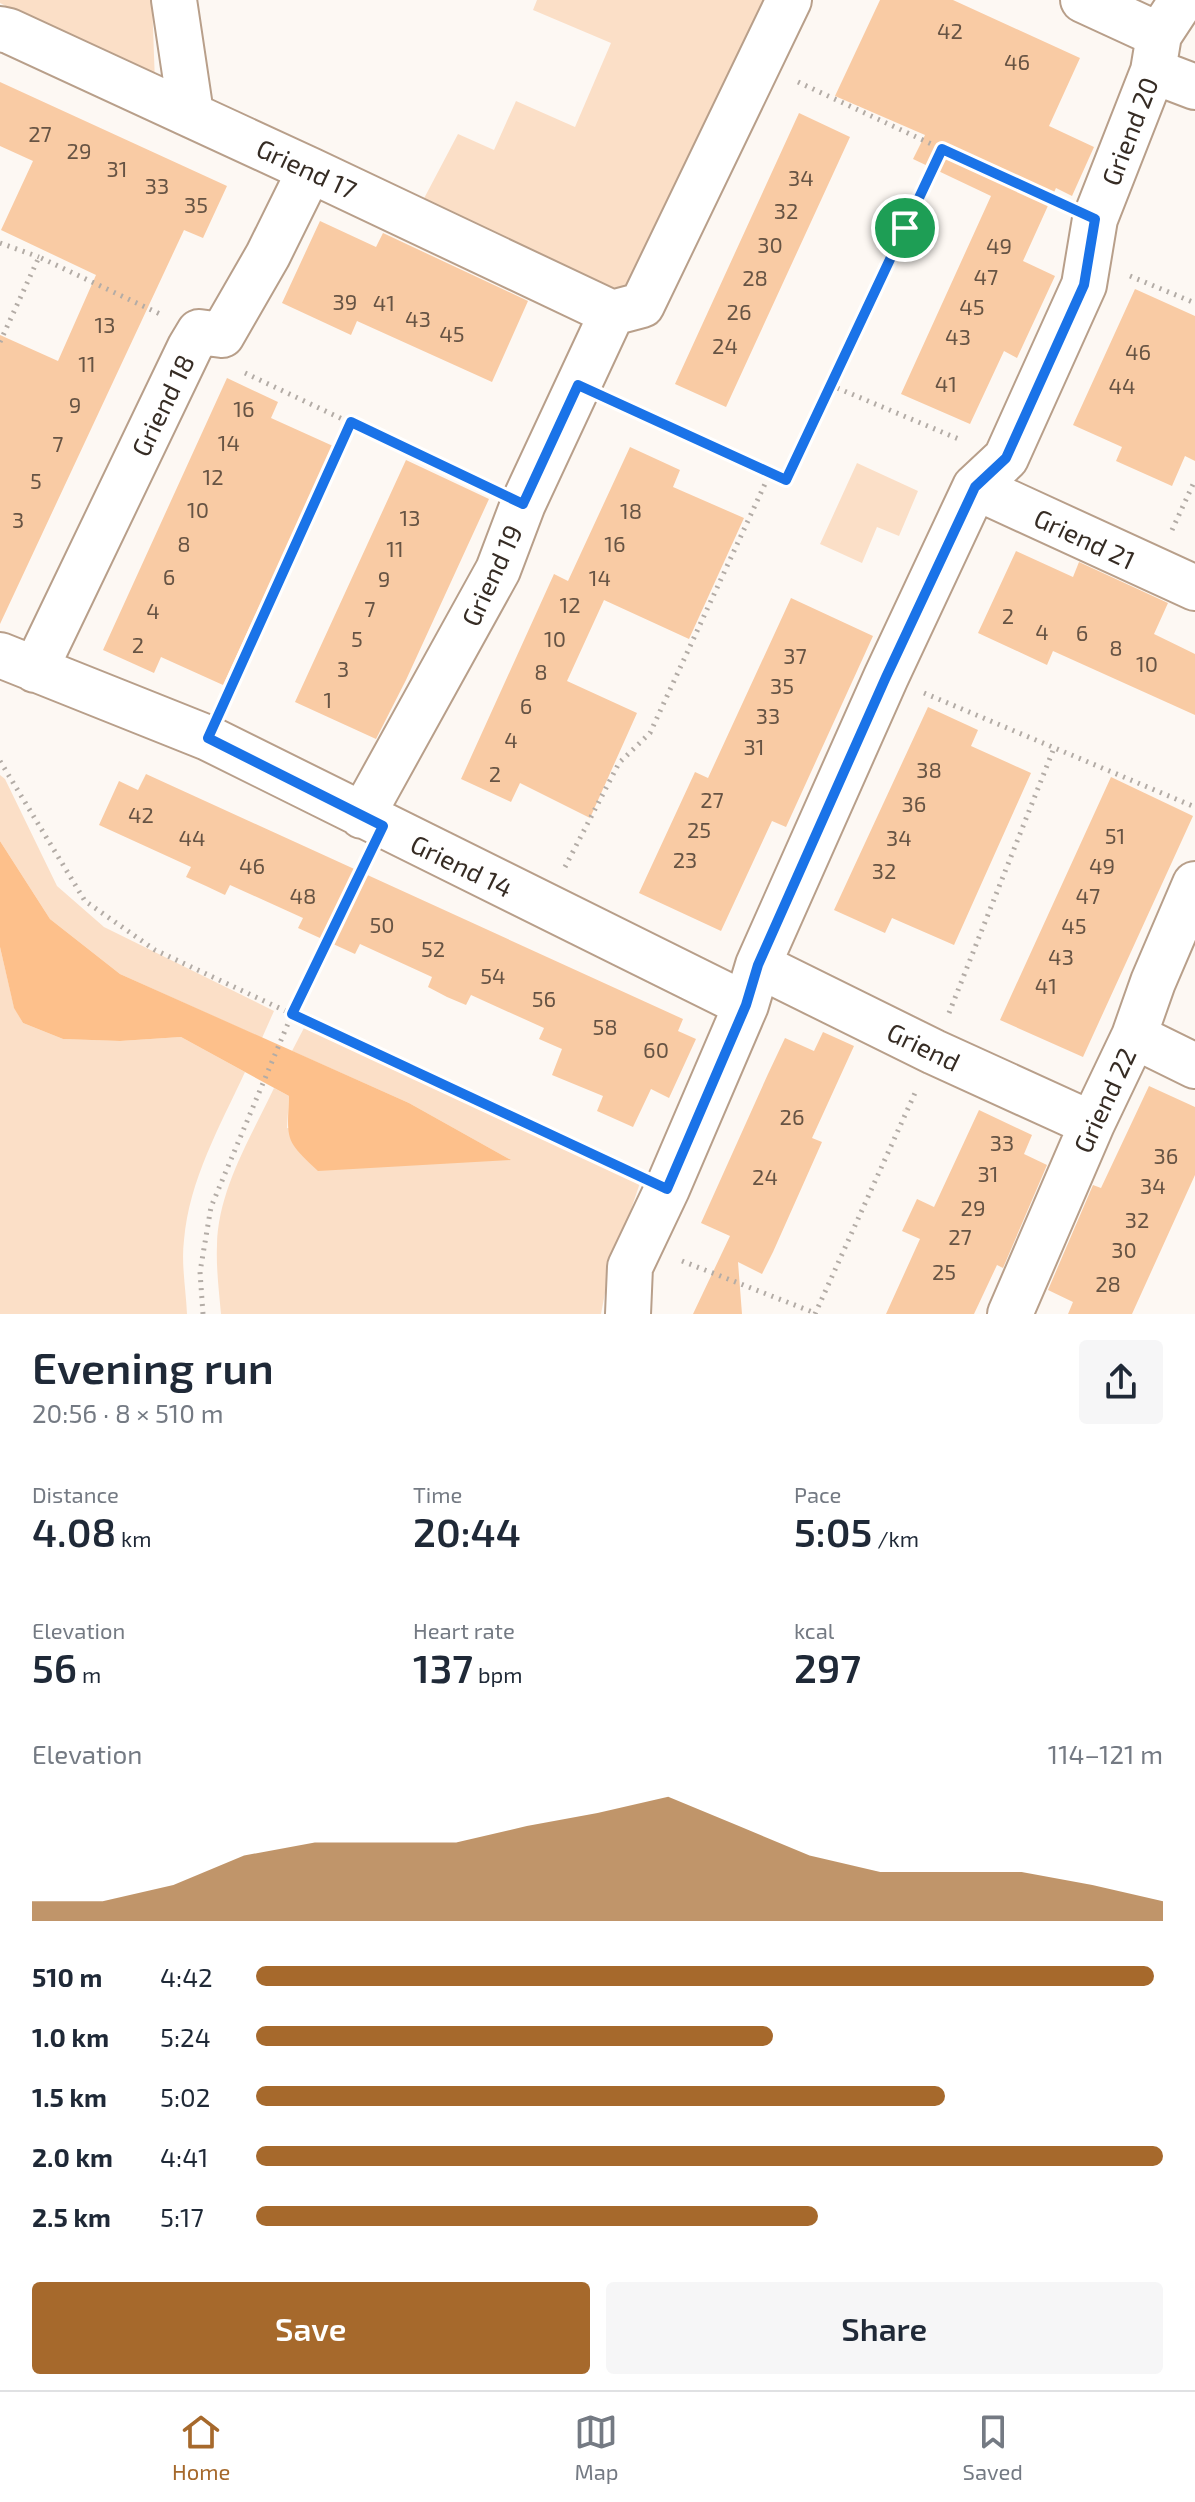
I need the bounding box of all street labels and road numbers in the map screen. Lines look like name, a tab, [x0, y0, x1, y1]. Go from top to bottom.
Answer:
street label: Griend 20	[1094, 73, 1164, 189]
street label: Griend 17	[252, 131, 362, 205]
street label: Griend 18	[124, 349, 200, 461]
street label: Griend 21	[1030, 501, 1140, 575]
street label: Griend 19	[454, 519, 528, 631]
street label: Griend 14	[406, 827, 518, 903]
street label: Griend	[883, 1015, 965, 1077]
street label: Griend 22	[1066, 1043, 1142, 1157]

